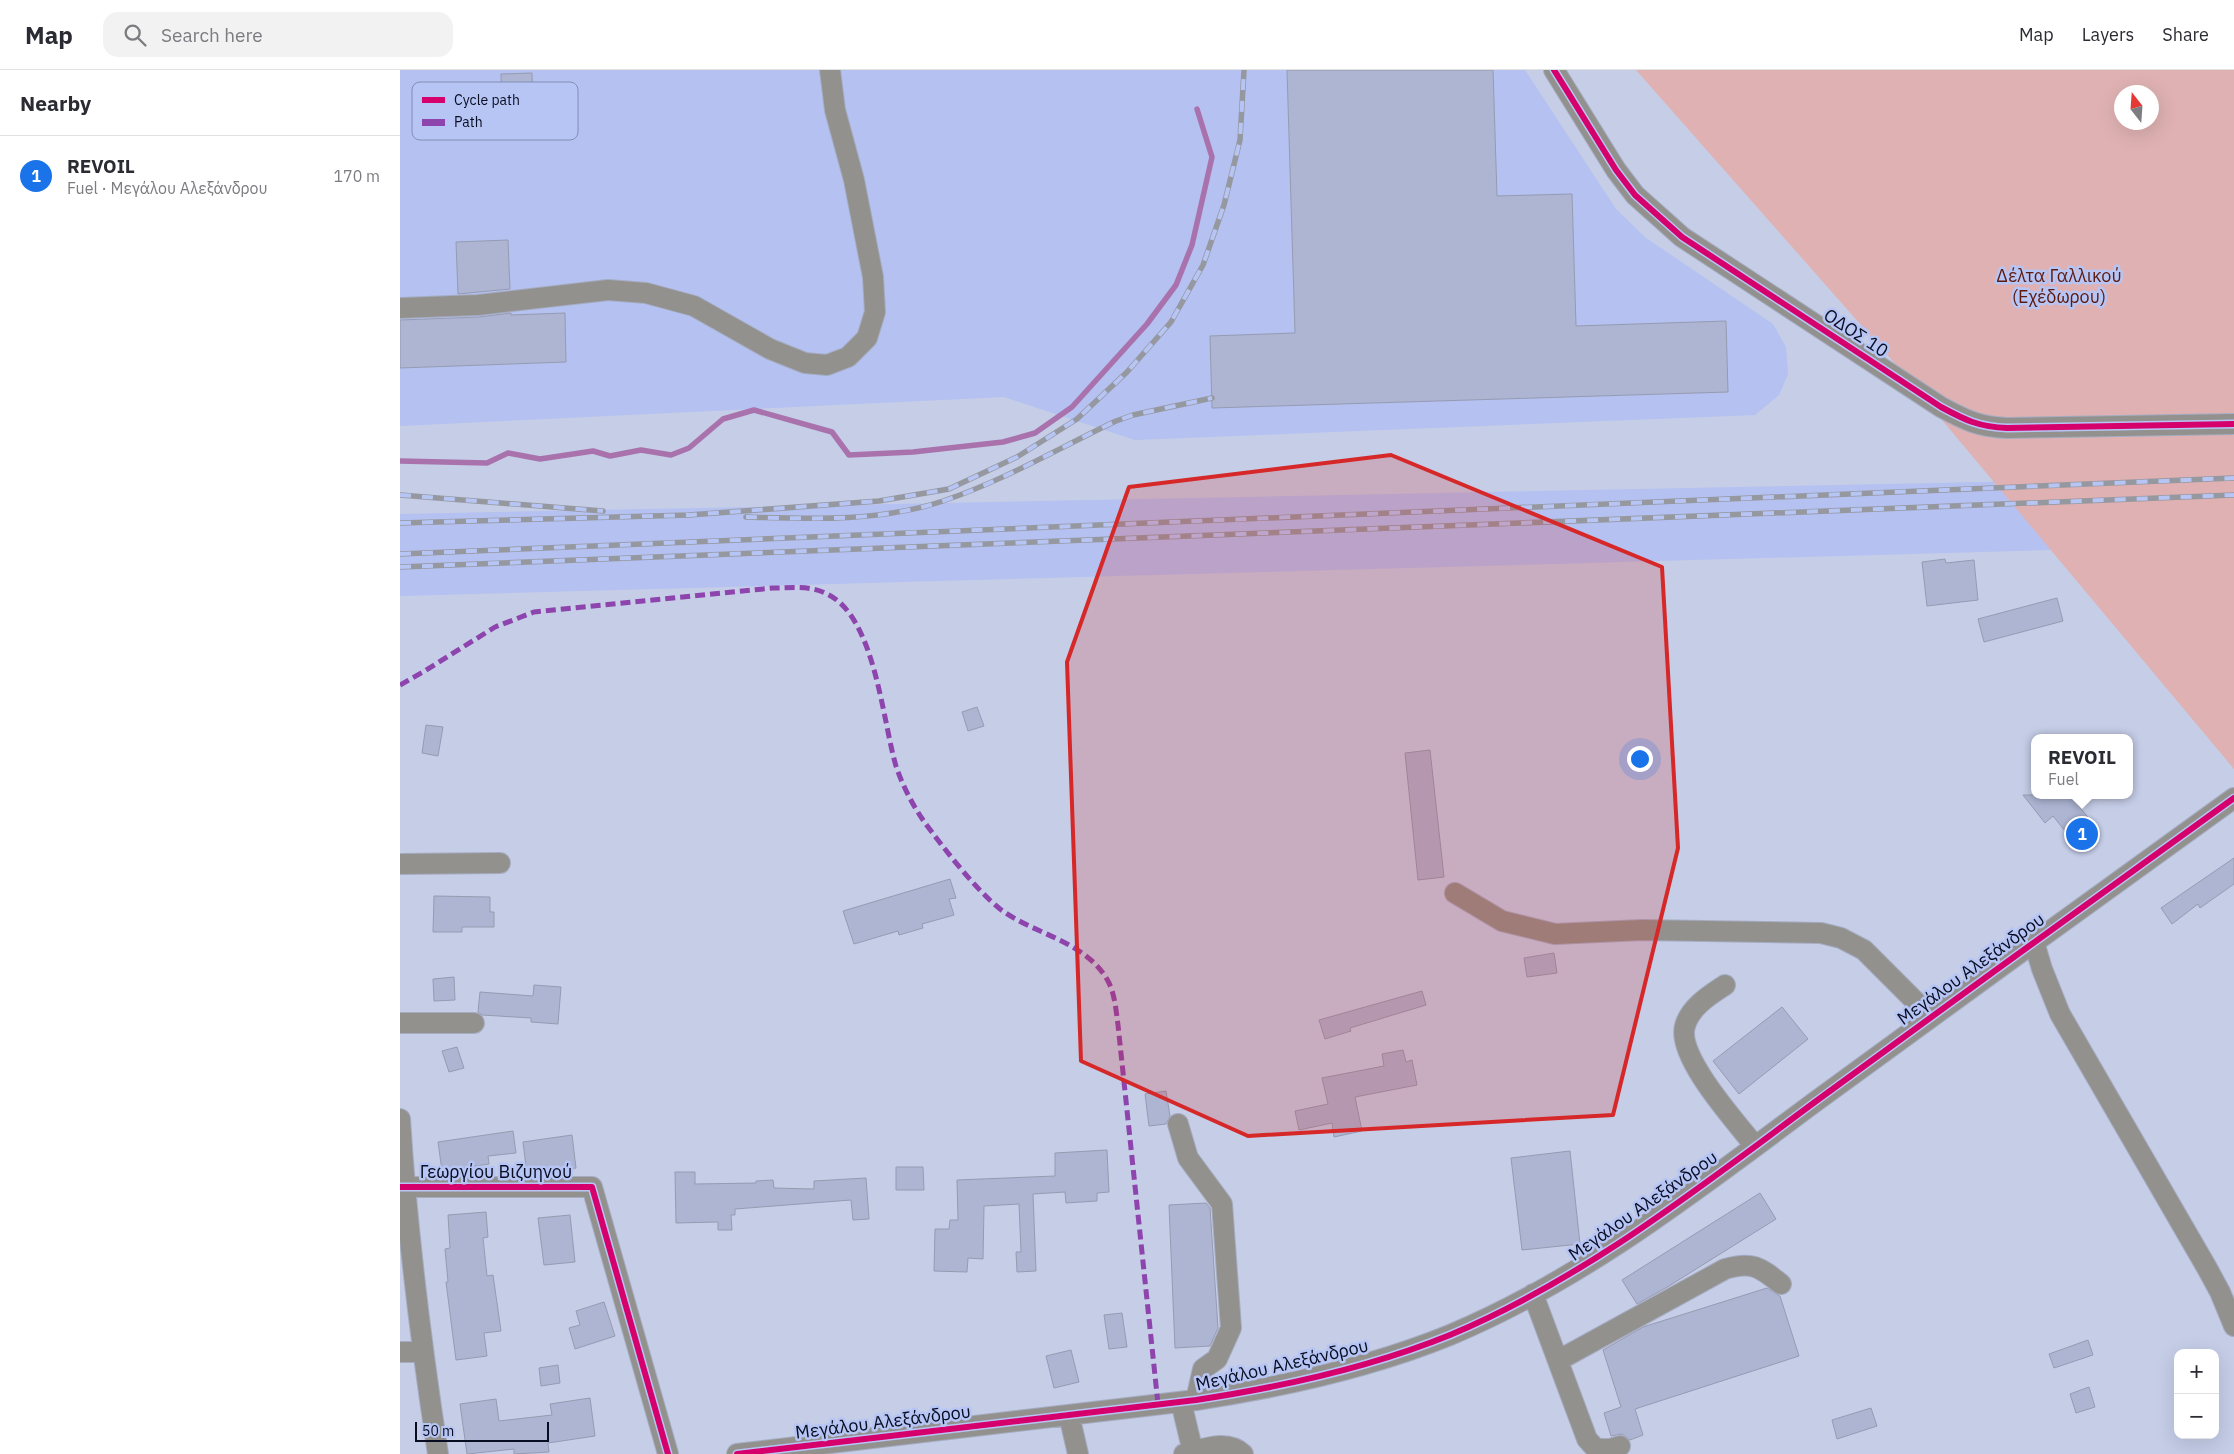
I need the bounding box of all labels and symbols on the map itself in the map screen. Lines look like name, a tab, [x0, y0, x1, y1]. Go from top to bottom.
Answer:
legend	[412, 82, 578, 140]
north arrow	[2114, 85, 2159, 130]
text: Cycle path	[454, 91, 520, 109]
text: Path	[454, 113, 483, 131]
park label: Δέλτα Γαλλικού (Εχέδωρου)	[1996, 264, 2122, 308]
street label: ΟΔΟΣ 10	[1820, 303, 1893, 362]
your location	[1627, 746, 1653, 772]
pin: 1	[2066, 815, 2098, 853]
street label: Μεγάλου Αλεξάνδρου	[1892, 907, 2049, 1030]
street label: Μεγάλου Αλεξάνδρου	[1564, 1145, 1722, 1266]
street label: Γεωργίου Βιζυηνού	[420, 1160, 572, 1183]
street label: Μεγάλου Αλεξάνδρου	[1193, 1333, 1371, 1396]
street label: Μεγάλου Αλεξάνδρου	[794, 1399, 972, 1444]
scale bar	[415, 1419, 549, 1442]

